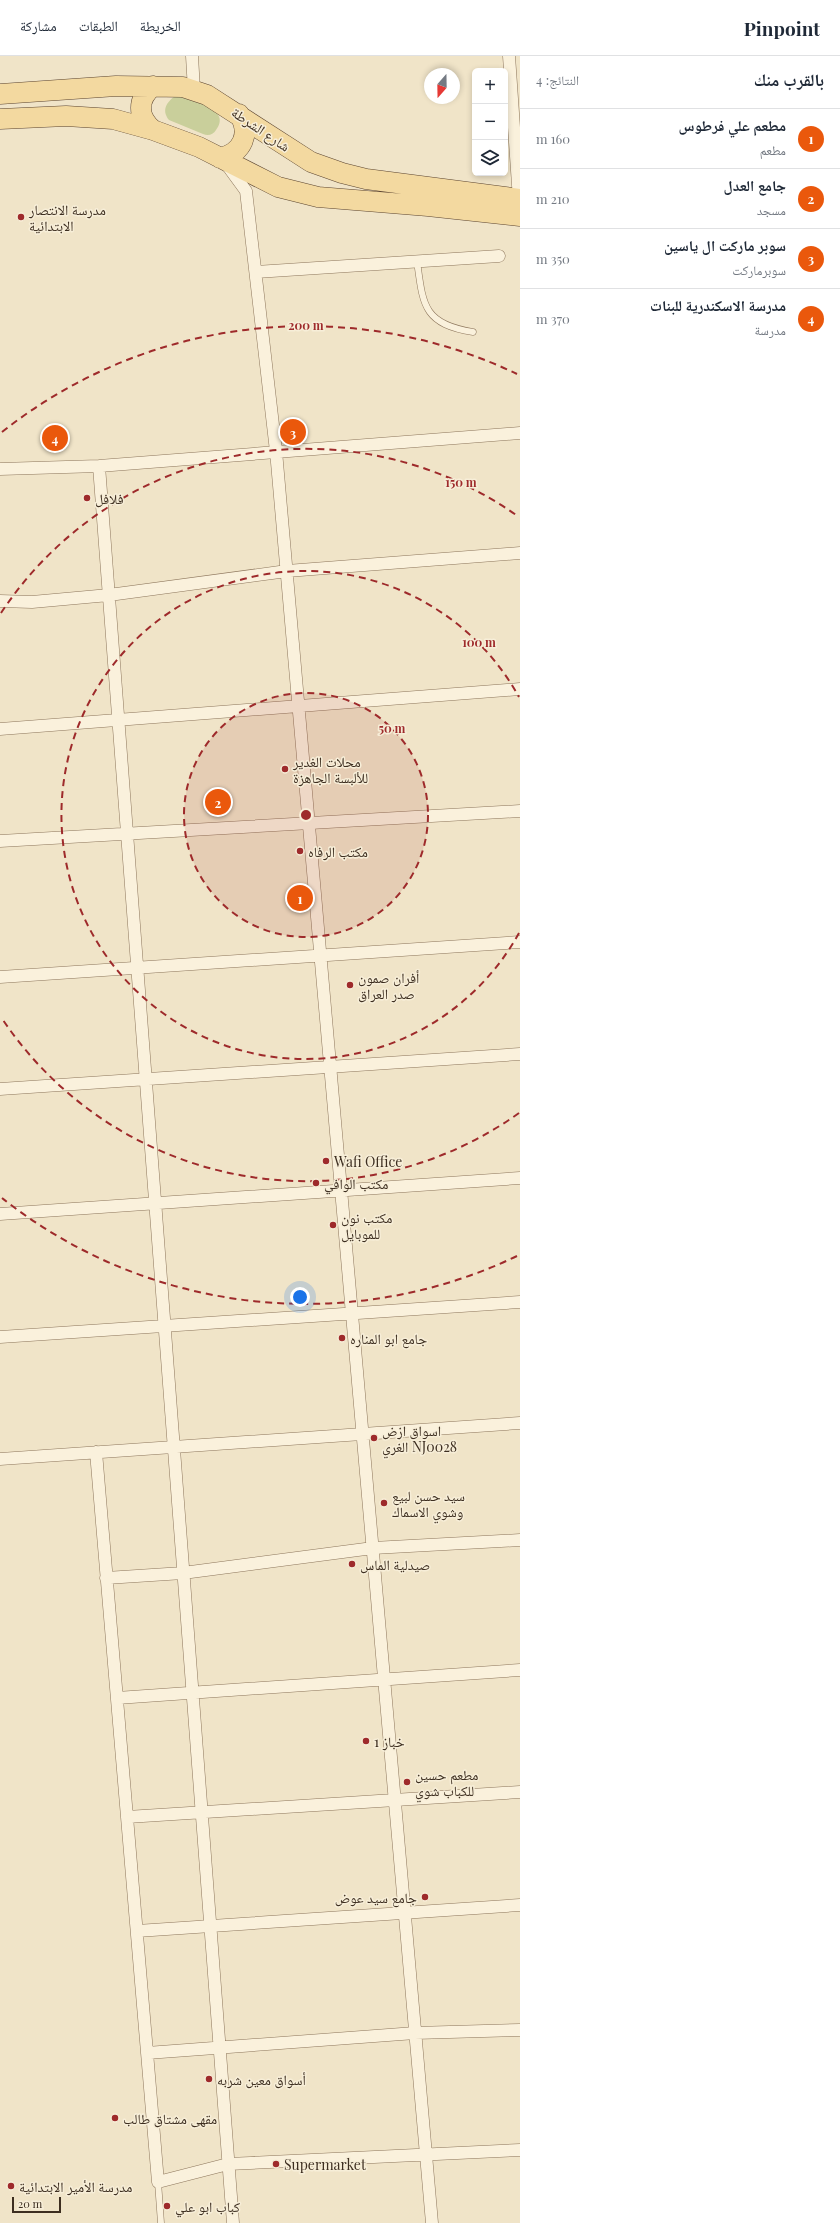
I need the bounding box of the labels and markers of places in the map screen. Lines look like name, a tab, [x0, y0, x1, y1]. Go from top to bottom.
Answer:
place label: مدرسة الانتصار الابتدائية	[28, 200, 106, 235]
marker: مدرسة الانتصار الابتدائية	[16, 212, 26, 222]
pin: 3	[280, 417, 306, 447]
pin: 4	[42, 423, 68, 453]
place label: فلافل	[95, 489, 124, 508]
marker: فلافل	[82, 493, 92, 503]
place label: محلات الغدير للألبسة الجاهزة	[292, 752, 368, 787]
marker: محلات الغدير للألبسة الجاهزة	[280, 764, 290, 774]
pin: 2	[205, 787, 231, 817]
centre of rings	[299, 808, 313, 822]
place label: مكتب الرفاه	[308, 842, 368, 861]
marker: مكتب الرفاه	[295, 846, 305, 856]
pin: 1	[287, 883, 313, 913]
place label: أفران صمون صدر العراق	[358, 968, 419, 1003]
marker: أفران صمون صدر العراق	[345, 980, 355, 990]
place label: Wafi Office	[333, 1152, 402, 1171]
marker: Wafi Office	[321, 1156, 331, 1166]
place label: مكتب الوافي	[324, 1174, 388, 1195]
marker: مكتب الوافي	[311, 1178, 321, 1188]
place label: مكتب نون للموبايل	[341, 1208, 392, 1243]
marker: مكتب نون للموبايل	[328, 1220, 338, 1230]
place label: جامع ابو المناره	[350, 1329, 427, 1349]
marker: جامع ابو المناره	[337, 1333, 347, 1343]
place label: اسواق ازض الغري NJ0028	[382, 1421, 457, 1458]
marker: اسواق ازض الغري NJ0028	[369, 1433, 379, 1443]
place label: سيد حسن لبيع وشوي الاسماك	[392, 1486, 465, 1523]
marker: سيد حسن لبيع وشوي الاسماك	[379, 1498, 389, 1508]
place label: صيدلية الماس	[360, 1555, 430, 1574]
marker: صيدلية الماس	[347, 1559, 357, 1569]
place label: خباز 1	[374, 1732, 405, 1751]
marker: خباز 1	[361, 1736, 371, 1746]
place label: مطعم حسين للكباب شوي	[415, 1765, 478, 1802]
marker: مطعم حسين للكباب شوي	[402, 1777, 412, 1787]
place label: جامع سيد عوض	[335, 1888, 417, 1908]
marker: جامع سيد عوض	[420, 1892, 430, 1902]
place label: أسواق معين شربه	[217, 2070, 306, 2089]
marker: أسواق معين شربه	[204, 2074, 214, 2084]
place label: مقهى مشتاق طالب	[123, 2109, 217, 2128]
marker: مقهى مشتاق طالب	[110, 2113, 120, 2123]
place label: Supermarket	[284, 2155, 367, 2174]
marker: Supermarket	[271, 2159, 281, 2169]
place label: مدرسة الأمير الابتدائية	[19, 2177, 132, 2196]
marker: مدرسة الأمير الابتدائية	[6, 2181, 16, 2191]
place label: كباب ابو علي	[175, 2197, 240, 2218]
marker: كباب ابو علي	[162, 2201, 172, 2211]

